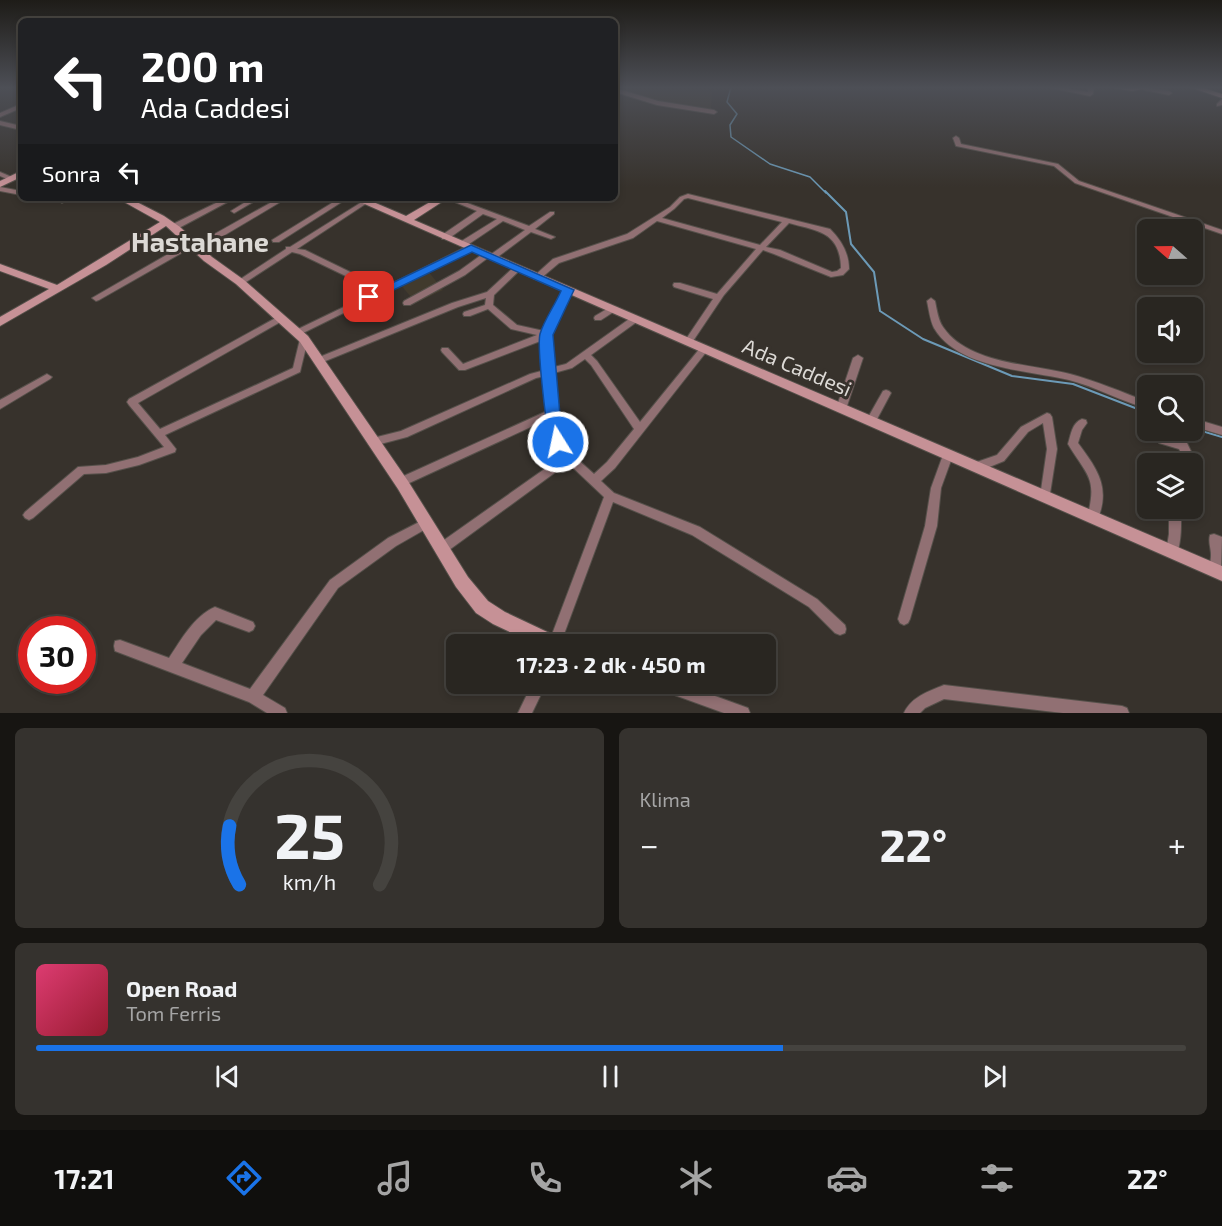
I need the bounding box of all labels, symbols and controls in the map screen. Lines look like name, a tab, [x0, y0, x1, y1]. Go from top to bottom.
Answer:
text: 200 m	[141, 40, 264, 90]
icon: left	[42, 42, 120, 120]
text: Ada Caddesi	[141, 91, 290, 123]
icon: left	[113, 156, 146, 189]
text: Sonra	[42, 160, 101, 186]
north arrow	[1137, 219, 1203, 285]
map controls	[1137, 219, 1203, 519]
district label: Hastahane	[131, 225, 269, 257]
pin	[343, 271, 394, 322]
icon: arrive	[352, 280, 385, 313]
button: sound	[1137, 297, 1203, 363]
street label: Ada Caddesi	[739, 332, 856, 401]
button: search	[1137, 375, 1203, 441]
position arrow	[526, 410, 590, 474]
button: layers	[1137, 453, 1203, 519]
speed limit sign: 30	[18, 616, 96, 694]
text: 17:23 · 2 dk · 450 m	[516, 651, 706, 677]
text: Klima	[640, 787, 691, 811]
text: 25	[274, 797, 345, 872]
text: 22°	[879, 817, 947, 871]
text: −	[640, 824, 659, 864]
text: +	[1168, 824, 1186, 864]
text: km/h	[283, 869, 336, 894]
text: Open Road	[126, 975, 238, 1001]
text: Tom Ferris	[126, 1001, 221, 1025]
icon: previous	[211, 1060, 244, 1093]
icon: pause	[594, 1060, 627, 1093]
icon: next	[978, 1060, 1011, 1093]
icon: directions	[223, 1157, 265, 1199]
icon: music	[374, 1157, 416, 1199]
icon: phone	[524, 1157, 566, 1199]
icon: climate	[675, 1157, 717, 1199]
icon: car	[826, 1157, 868, 1199]
icon: filters	[976, 1157, 1018, 1199]
text: 17:21	[54, 1162, 115, 1194]
text: 22°	[1127, 1162, 1168, 1194]

